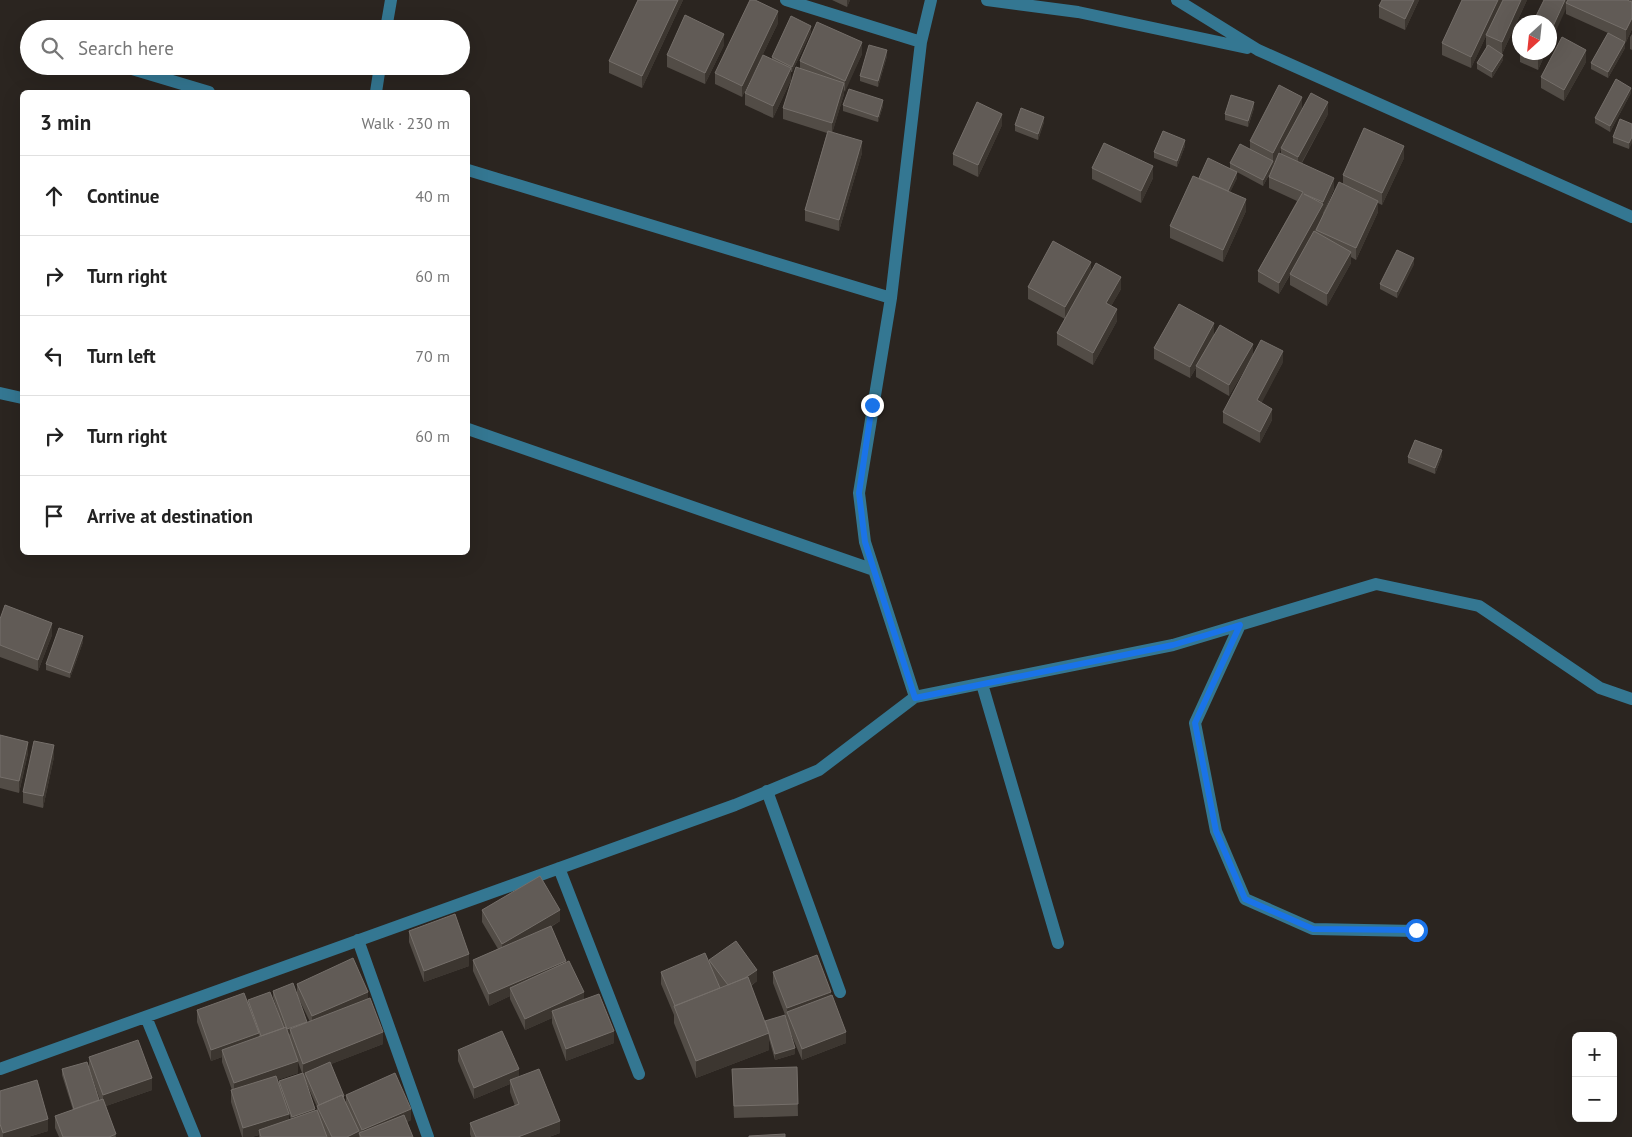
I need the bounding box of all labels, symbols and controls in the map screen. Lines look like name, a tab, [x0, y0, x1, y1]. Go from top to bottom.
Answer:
north arrow	[1512, 15, 1557, 60]
search box	[20, 20, 470, 75]
icon: search	[38, 34, 66, 62]
text: Search here	[78, 36, 174, 60]
text: 3 min	[40, 109, 91, 136]
text: Walk · 230 m	[361, 113, 450, 133]
icon: ahead	[40, 182, 68, 210]
text: Continue	[87, 184, 159, 208]
text: 40 m	[415, 186, 450, 206]
icon: right	[40, 262, 68, 290]
text: Turn right	[87, 264, 167, 288]
text: 60 m	[415, 266, 450, 286]
icon: left	[40, 342, 68, 370]
text: Turn left	[87, 344, 156, 368]
text: 70 m	[415, 346, 450, 366]
route end	[861, 394, 884, 417]
icon: right	[40, 422, 68, 450]
text: Turn right	[87, 424, 167, 448]
text: 60 m	[415, 426, 450, 446]
icon: arrive	[40, 502, 68, 530]
text: Arrive at destination	[87, 504, 253, 528]
route start	[1405, 919, 1428, 942]
map controls	[1572, 1032, 1617, 1122]
button: +	[1572, 1032, 1617, 1077]
button: −	[1572, 1077, 1617, 1122]

